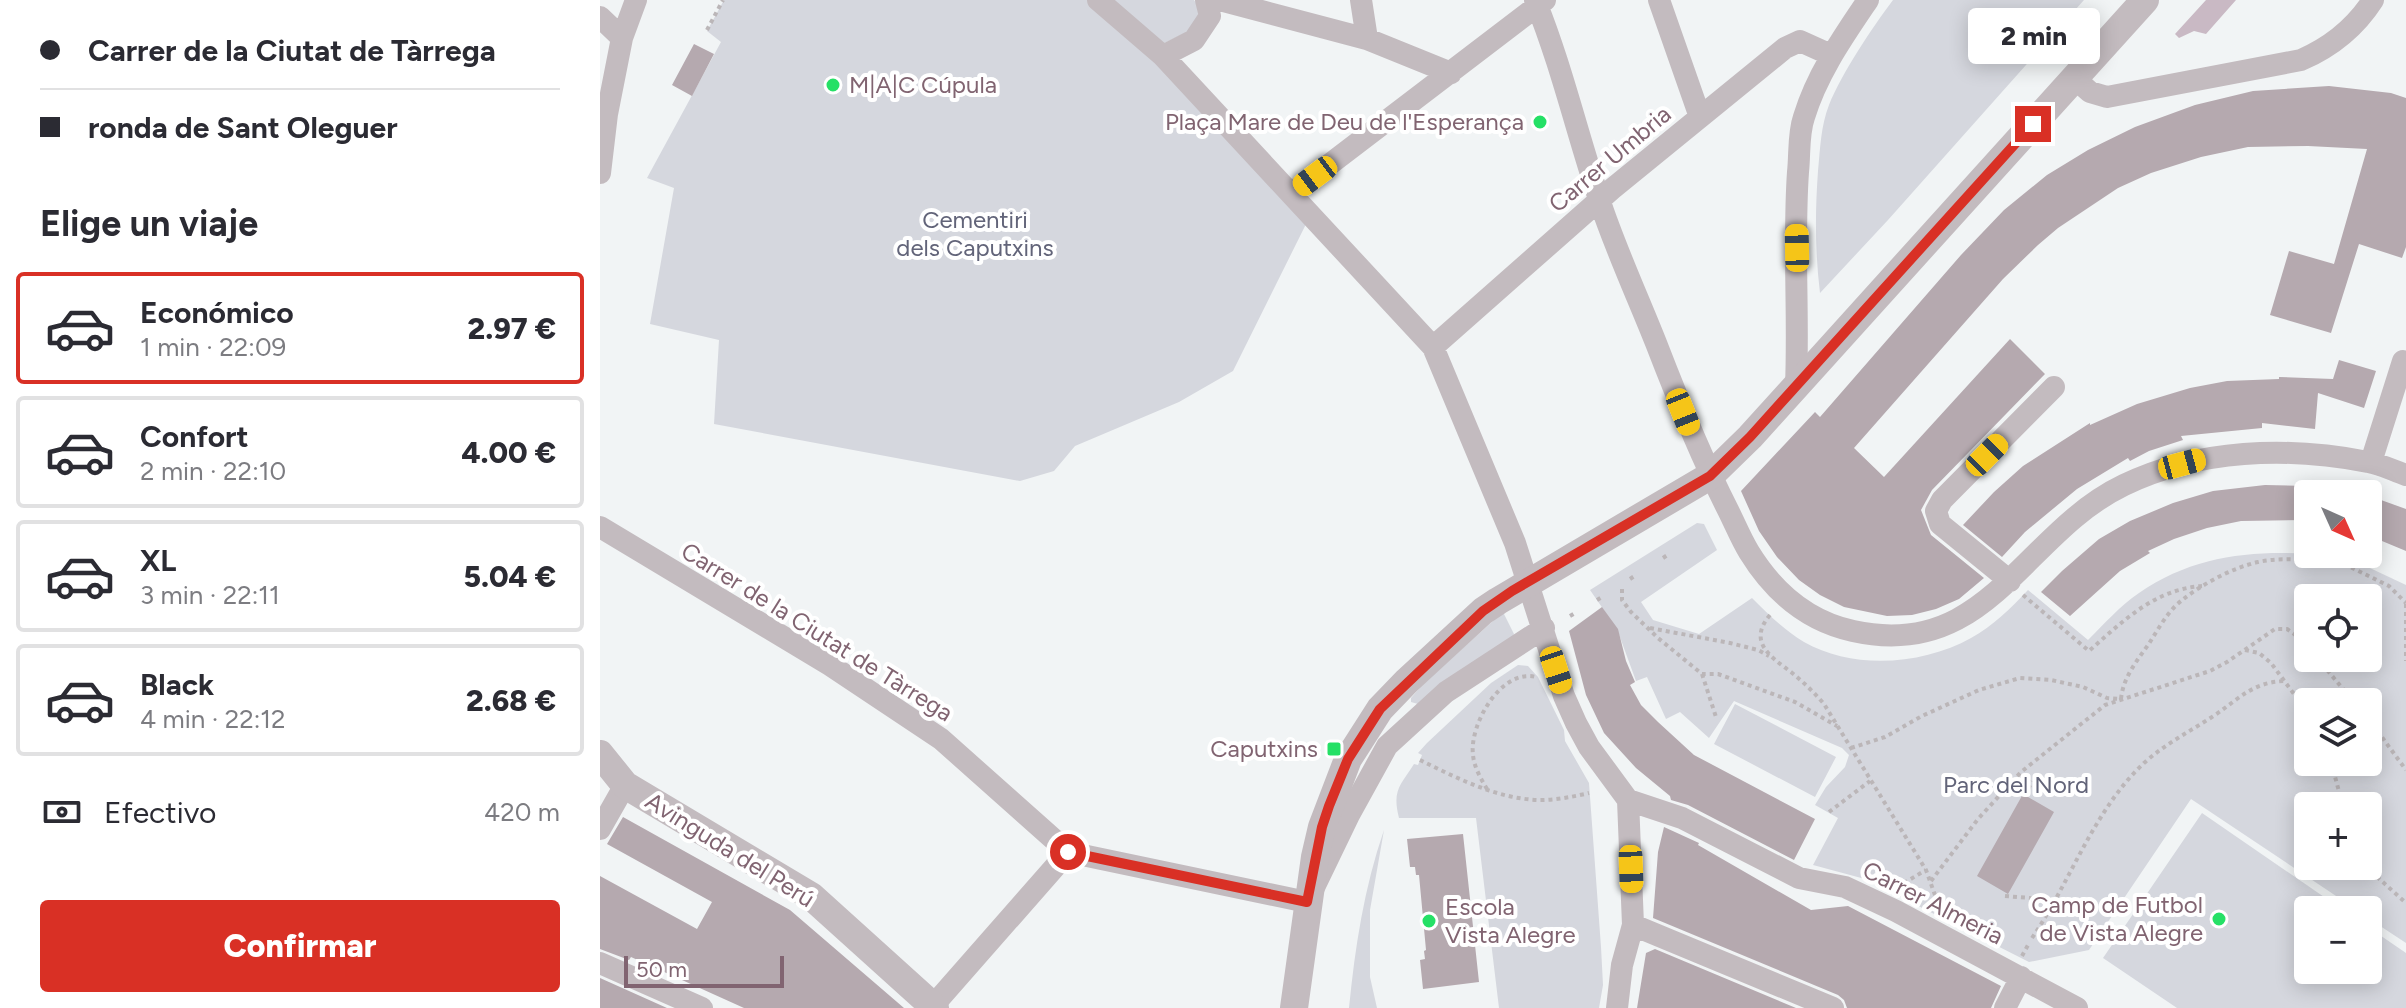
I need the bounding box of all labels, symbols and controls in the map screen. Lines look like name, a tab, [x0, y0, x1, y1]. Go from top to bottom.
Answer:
callout: 2 min	[1967, 8, 2099, 64]
text: 2 min	[2001, 20, 2067, 52]
text: Carrer de la Ciutat de Tàrrega	[88, 32, 496, 69]
place label: M|A|C Cúpula	[849, 70, 997, 99]
marker: M|A|C Cúpula	[824, 76, 842, 94]
street label: Carrer Umbria	[1543, 99, 1677, 218]
route end	[2015, 106, 2051, 142]
place label: Plaça Mare de Deu de l'Esperança	[1165, 107, 1524, 136]
text: ronda de Sant Oleguer	[88, 109, 398, 146]
marker: Plaça Mare de Deu de l'Esperança	[1531, 113, 1549, 131]
car	[1289, 152, 1341, 200]
text: Elige un viaje	[40, 202, 258, 245]
park label: Cementiri dels Caputxins	[896, 205, 1054, 262]
car	[1785, 224, 1809, 272]
icon: car	[44, 292, 116, 364]
text: Económico	[140, 294, 294, 331]
text: 2.97 €	[468, 310, 556, 347]
text: 1 min · 22:09	[140, 331, 286, 363]
car	[1663, 385, 1703, 439]
icon: car	[44, 416, 116, 488]
text: Confort	[140, 418, 249, 455]
car	[1962, 430, 2012, 480]
text: 4.00 €	[461, 434, 556, 471]
car	[2156, 446, 2208, 482]
text: 2 min · 22:10	[140, 455, 286, 487]
north arrow	[2294, 480, 2382, 568]
map controls	[2294, 480, 2382, 984]
street label: Carrer de la Ciutat de Tàrrega	[676, 536, 958, 727]
icon: car	[44, 540, 116, 612]
text: XL	[140, 542, 176, 579]
text: 5.04 €	[463, 558, 556, 595]
text: 3 min · 22:11	[140, 579, 280, 611]
button: locate	[2294, 584, 2382, 672]
car	[1537, 643, 1575, 697]
icon: car	[44, 664, 116, 736]
text: Black	[140, 666, 214, 703]
text: 2.68 €	[466, 682, 556, 719]
button: layers	[2294, 688, 2382, 776]
text: 4 min · 22:12	[140, 703, 286, 735]
place label: Caputxins	[1210, 734, 1318, 763]
marker: Caputxins	[1325, 740, 1343, 758]
park label: Parc del Nord	[1943, 770, 2089, 799]
street label: Avinguda del Perú	[640, 786, 820, 913]
icon: cash	[40, 790, 84, 834]
button: +	[2294, 792, 2382, 880]
text: Efectivo	[104, 794, 216, 831]
text: 420 m	[484, 796, 560, 828]
route start	[1050, 834, 1086, 870]
car	[1618, 845, 1644, 893]
street label: Carrer Almeria	[1858, 855, 2008, 950]
place label: Camp de Futbol de Vista Alegre	[2031, 890, 2203, 947]
place label: Escola Vista Alegre	[1445, 892, 1576, 949]
button: −	[2294, 896, 2382, 984]
button: Confirmar	[40, 900, 560, 992]
marker: Camp de Futbol de Vista Alegre	[2210, 910, 2228, 928]
marker: Escola Vista Alegre	[1420, 912, 1438, 930]
scale bar	[624, 952, 784, 988]
text: 50 m	[636, 956, 687, 983]

